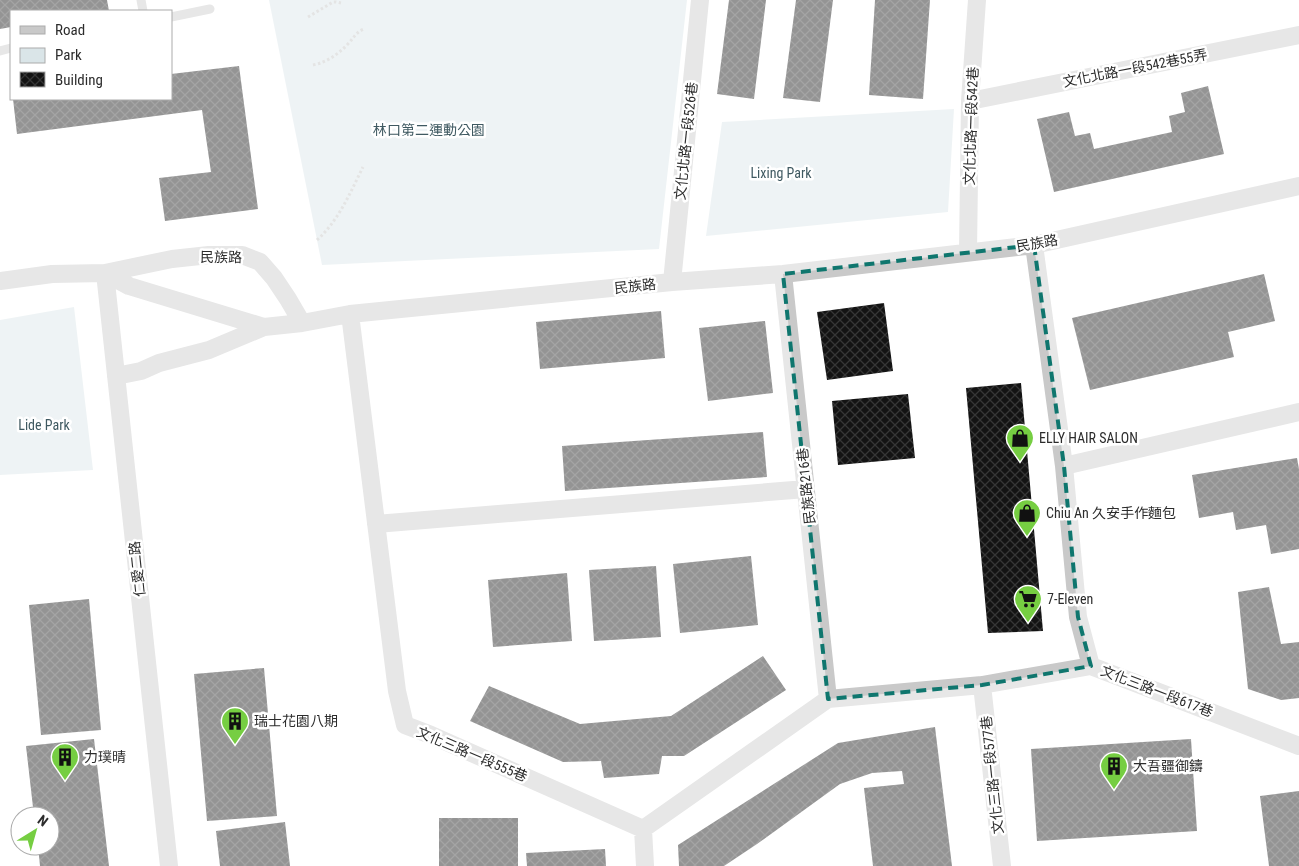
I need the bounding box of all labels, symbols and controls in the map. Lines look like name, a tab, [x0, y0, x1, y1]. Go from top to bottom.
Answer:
legend	[10, 10, 172, 100]
text: Road	[55, 21, 85, 39]
text: Park	[55, 46, 82, 64]
street label: 文化北路一段542巷55弄	[1062, 46, 1208, 90]
street label: 文化北路一段542巷	[961, 66, 981, 186]
text: Building	[55, 71, 103, 89]
street label: 文化北路一段526巷	[672, 81, 700, 201]
park label: 林口第二運動公園	[373, 122, 485, 138]
park label: Lixing Park	[750, 165, 812, 181]
street label: 民族路	[1015, 231, 1059, 255]
street label: 民族路	[200, 249, 242, 265]
street label: 民族路	[613, 276, 657, 296]
park label: Lide Park	[18, 417, 70, 433]
shop icon: ELLY HAIR SALON	[1005, 423, 1035, 462]
place label: ELLY HAIR SALON	[1039, 430, 1138, 446]
street label: 民族路216巷	[794, 447, 818, 525]
shop icon: Chiu An 久安手作麵包	[1012, 498, 1042, 537]
place label: Chiu An 久安手作麵包	[1046, 505, 1176, 521]
street label: 仁愛二路	[126, 540, 148, 598]
supermarket icon: 7-Eleven	[1013, 584, 1043, 623]
place label: 7-Eleven	[1047, 591, 1093, 607]
street label: 文化三路一段617巷	[1099, 662, 1215, 720]
building icon: 瑞士花園八期	[220, 706, 250, 745]
place label: 瑞士花園八期	[254, 713, 338, 729]
street label: 文化三路一段577巷	[978, 715, 1006, 835]
street label: 文化三路一段555巷	[414, 723, 530, 785]
building icon: 力璞晴	[50, 742, 80, 781]
place label: 力璞晴	[84, 749, 126, 765]
building icon: 大吾疆御鑄	[1099, 751, 1129, 790]
place label: 大吾疆御鑄	[1133, 758, 1203, 774]
north arrow	[10, 806, 60, 856]
text: N	[35, 812, 51, 830]

